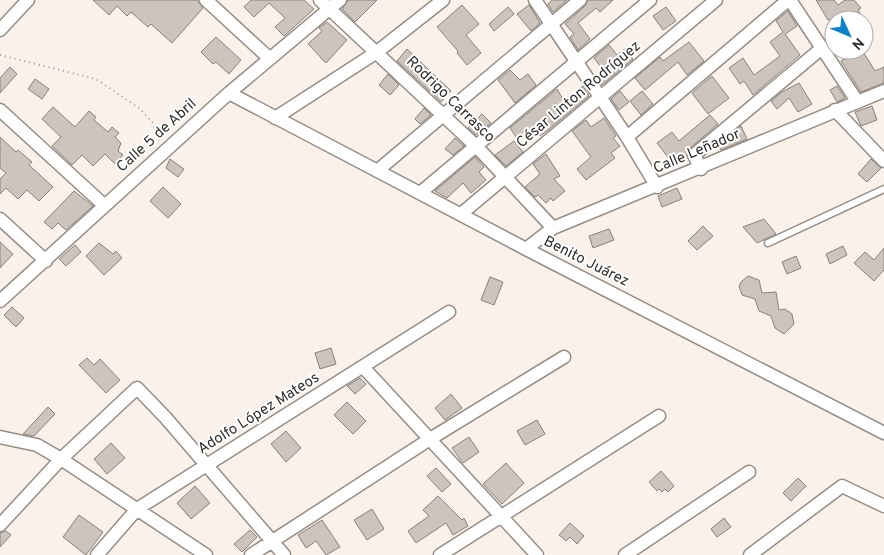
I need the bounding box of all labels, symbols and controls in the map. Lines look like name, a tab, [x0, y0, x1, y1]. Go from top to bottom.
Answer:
north arrow	[824, 10, 874, 60]
text: N	[848, 33, 867, 53]
street label: César Linton Rodríguez	[513, 37, 645, 153]
street label: Rodrigo Carrasco	[402, 53, 498, 147]
street label: Calle 5 de Abril	[113, 95, 201, 177]
street label: Calle Leñador	[651, 125, 744, 179]
street label: Benito Juárez	[540, 232, 632, 292]
street label: Adolfo López Mateos	[195, 369, 323, 459]

